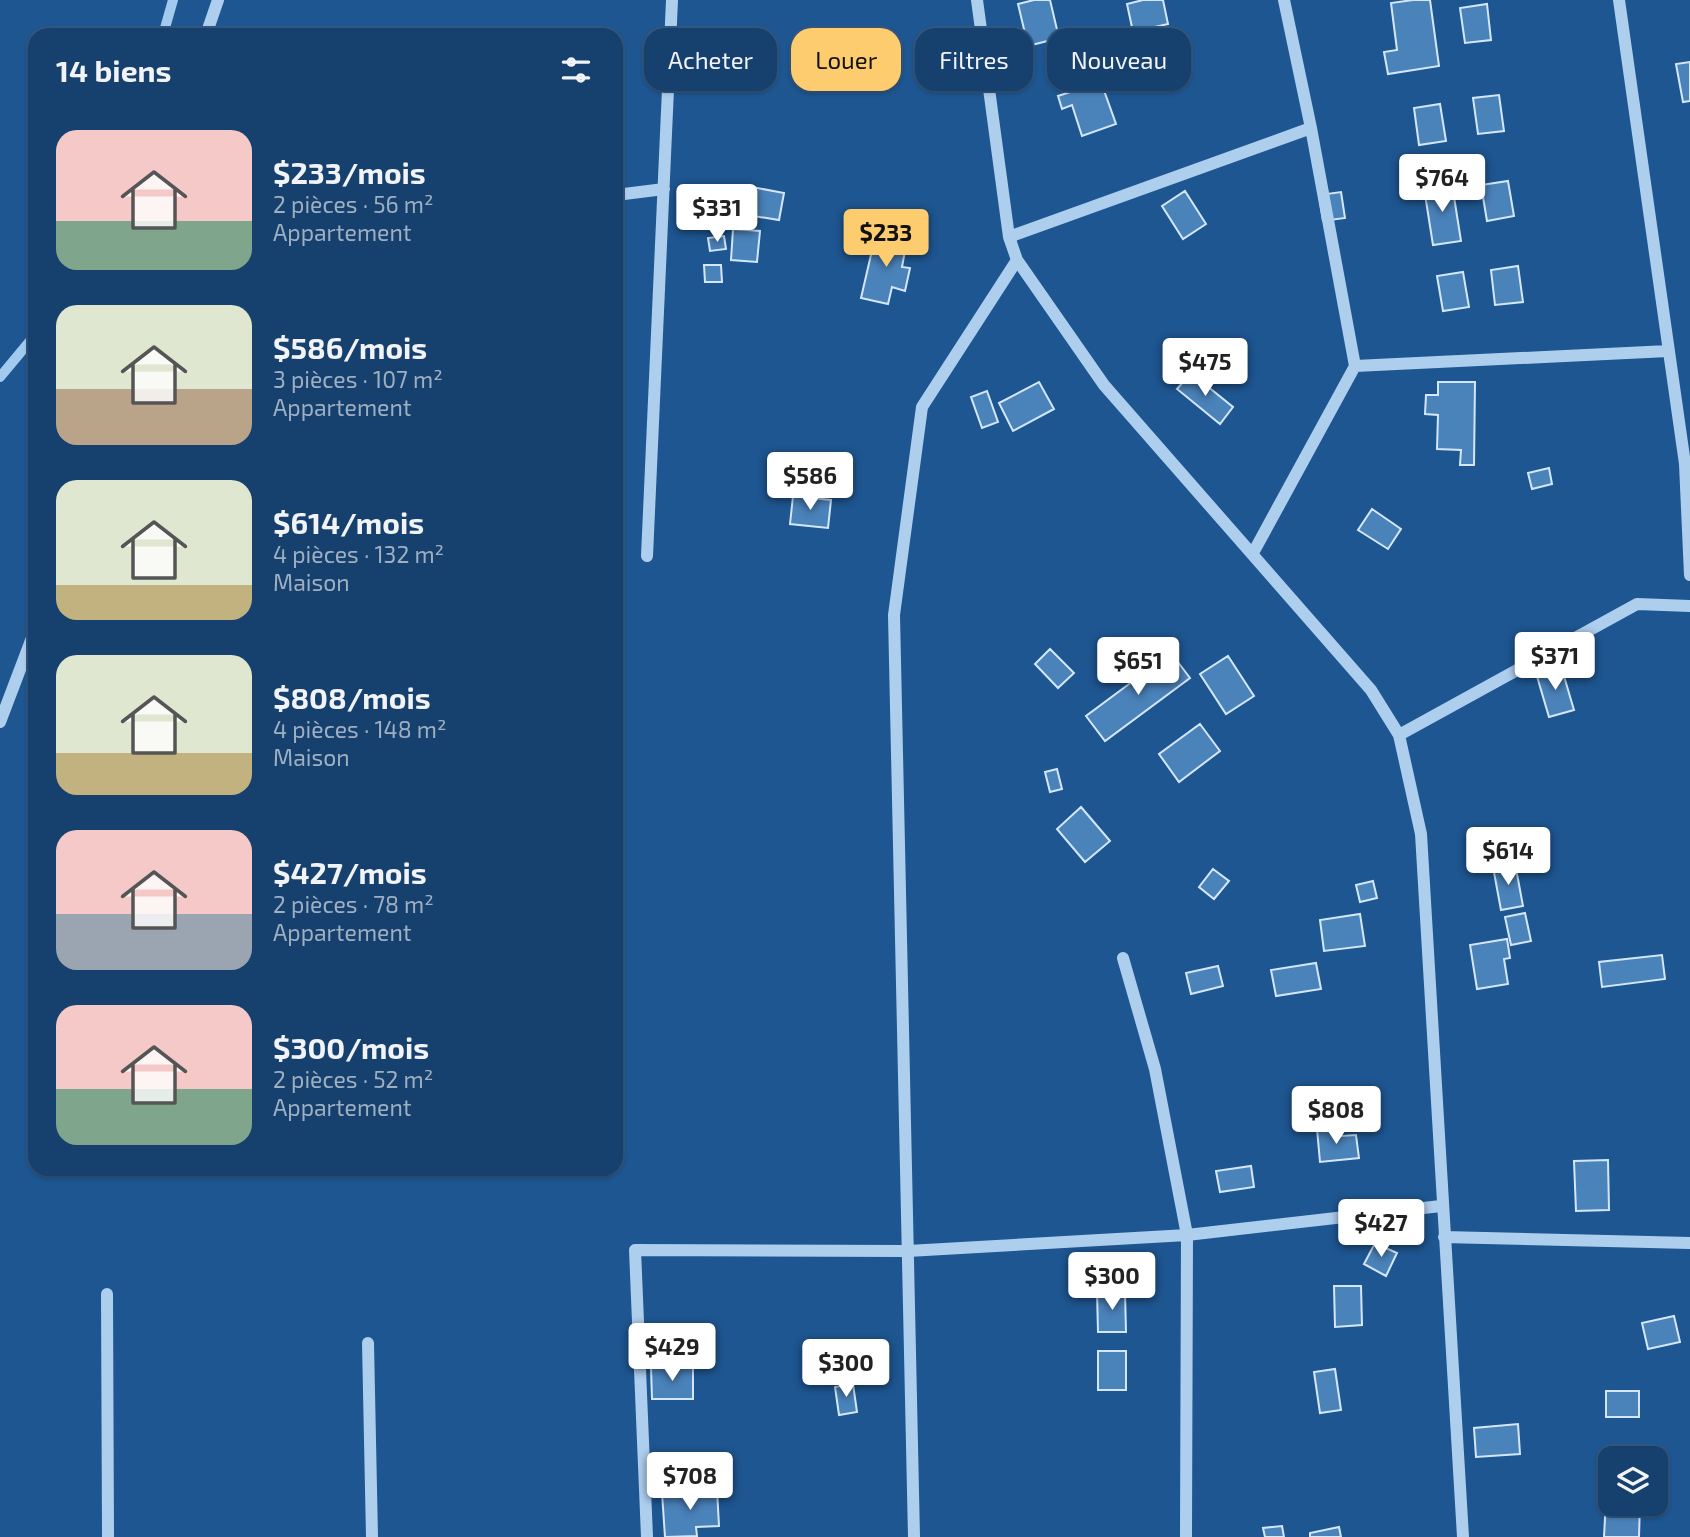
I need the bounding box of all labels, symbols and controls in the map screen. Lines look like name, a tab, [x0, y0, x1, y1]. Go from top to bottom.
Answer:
chip: Acheter	[644, 28, 777, 91]
chip: Louer	[791, 28, 901, 91]
chip: Filtres	[915, 28, 1033, 91]
chip: Nouveau	[1047, 28, 1191, 91]
icon: filters	[557, 51, 595, 89]
text: 14 biens	[56, 52, 172, 88]
text: $233/mois	[273, 154, 426, 190]
pin: $764	[1401, 154, 1483, 214]
icon: home	[112, 158, 196, 242]
text: $764	[1415, 163, 1469, 191]
pin: $331	[676, 184, 758, 244]
text: 2 pièces · 56 m²	[273, 190, 434, 218]
text: $331	[692, 193, 742, 221]
pin: $233	[845, 210, 927, 269]
text: Appartement	[273, 218, 412, 246]
text: $233	[860, 218, 912, 246]
text: $586/mois	[273, 329, 427, 365]
icon: home	[112, 333, 196, 417]
pin: $475	[1164, 338, 1246, 398]
text: $475	[1179, 347, 1231, 375]
text: 3 pièces · 107 m²	[273, 365, 443, 393]
text: Appartement	[273, 393, 412, 421]
pin: $586	[769, 452, 851, 512]
text: $586	[783, 461, 837, 489]
text: $614/mois	[273, 504, 424, 540]
icon: home	[112, 508, 196, 592]
text: 4 pièces · 132 m²	[273, 540, 444, 568]
text: Maison	[273, 568, 350, 596]
pin: $371	[1514, 632, 1596, 692]
pin: $651	[1097, 638, 1179, 697]
text: $371	[1531, 641, 1579, 669]
text: $651	[1113, 646, 1163, 674]
text: $808/mois	[273, 679, 431, 715]
icon: home	[112, 683, 196, 767]
text: 4 pièces · 148 m²	[273, 715, 447, 743]
text: Maison	[273, 743, 350, 771]
pin: $614	[1467, 828, 1549, 887]
text: $614	[1482, 836, 1534, 864]
text: $427/mois	[273, 854, 427, 890]
icon: home	[112, 858, 196, 942]
text: 2 pièces · 78 m²	[273, 890, 434, 918]
text: Appartement	[273, 918, 412, 946]
text: $300/mois	[273, 1029, 429, 1065]
icon: home	[112, 1033, 196, 1117]
text: 2 pièces · 52 m²	[273, 1065, 433, 1093]
pin: $808	[1295, 1086, 1377, 1146]
text: Appartement	[273, 1093, 412, 1121]
text: $808	[1308, 1095, 1364, 1123]
pin: $427	[1340, 1200, 1422, 1259]
text: $427	[1354, 1208, 1408, 1236]
pin: $300	[1071, 1252, 1153, 1312]
text: $300	[1084, 1261, 1140, 1289]
pin: $429	[631, 1324, 713, 1383]
text: $429	[645, 1332, 699, 1360]
pin: $300	[805, 1340, 887, 1399]
text: $300	[818, 1348, 874, 1376]
map controls	[1598, 1446, 1668, 1516]
button: layers	[1598, 1446, 1668, 1516]
pin: $708	[649, 1452, 731, 1512]
text: $708	[663, 1461, 717, 1489]

